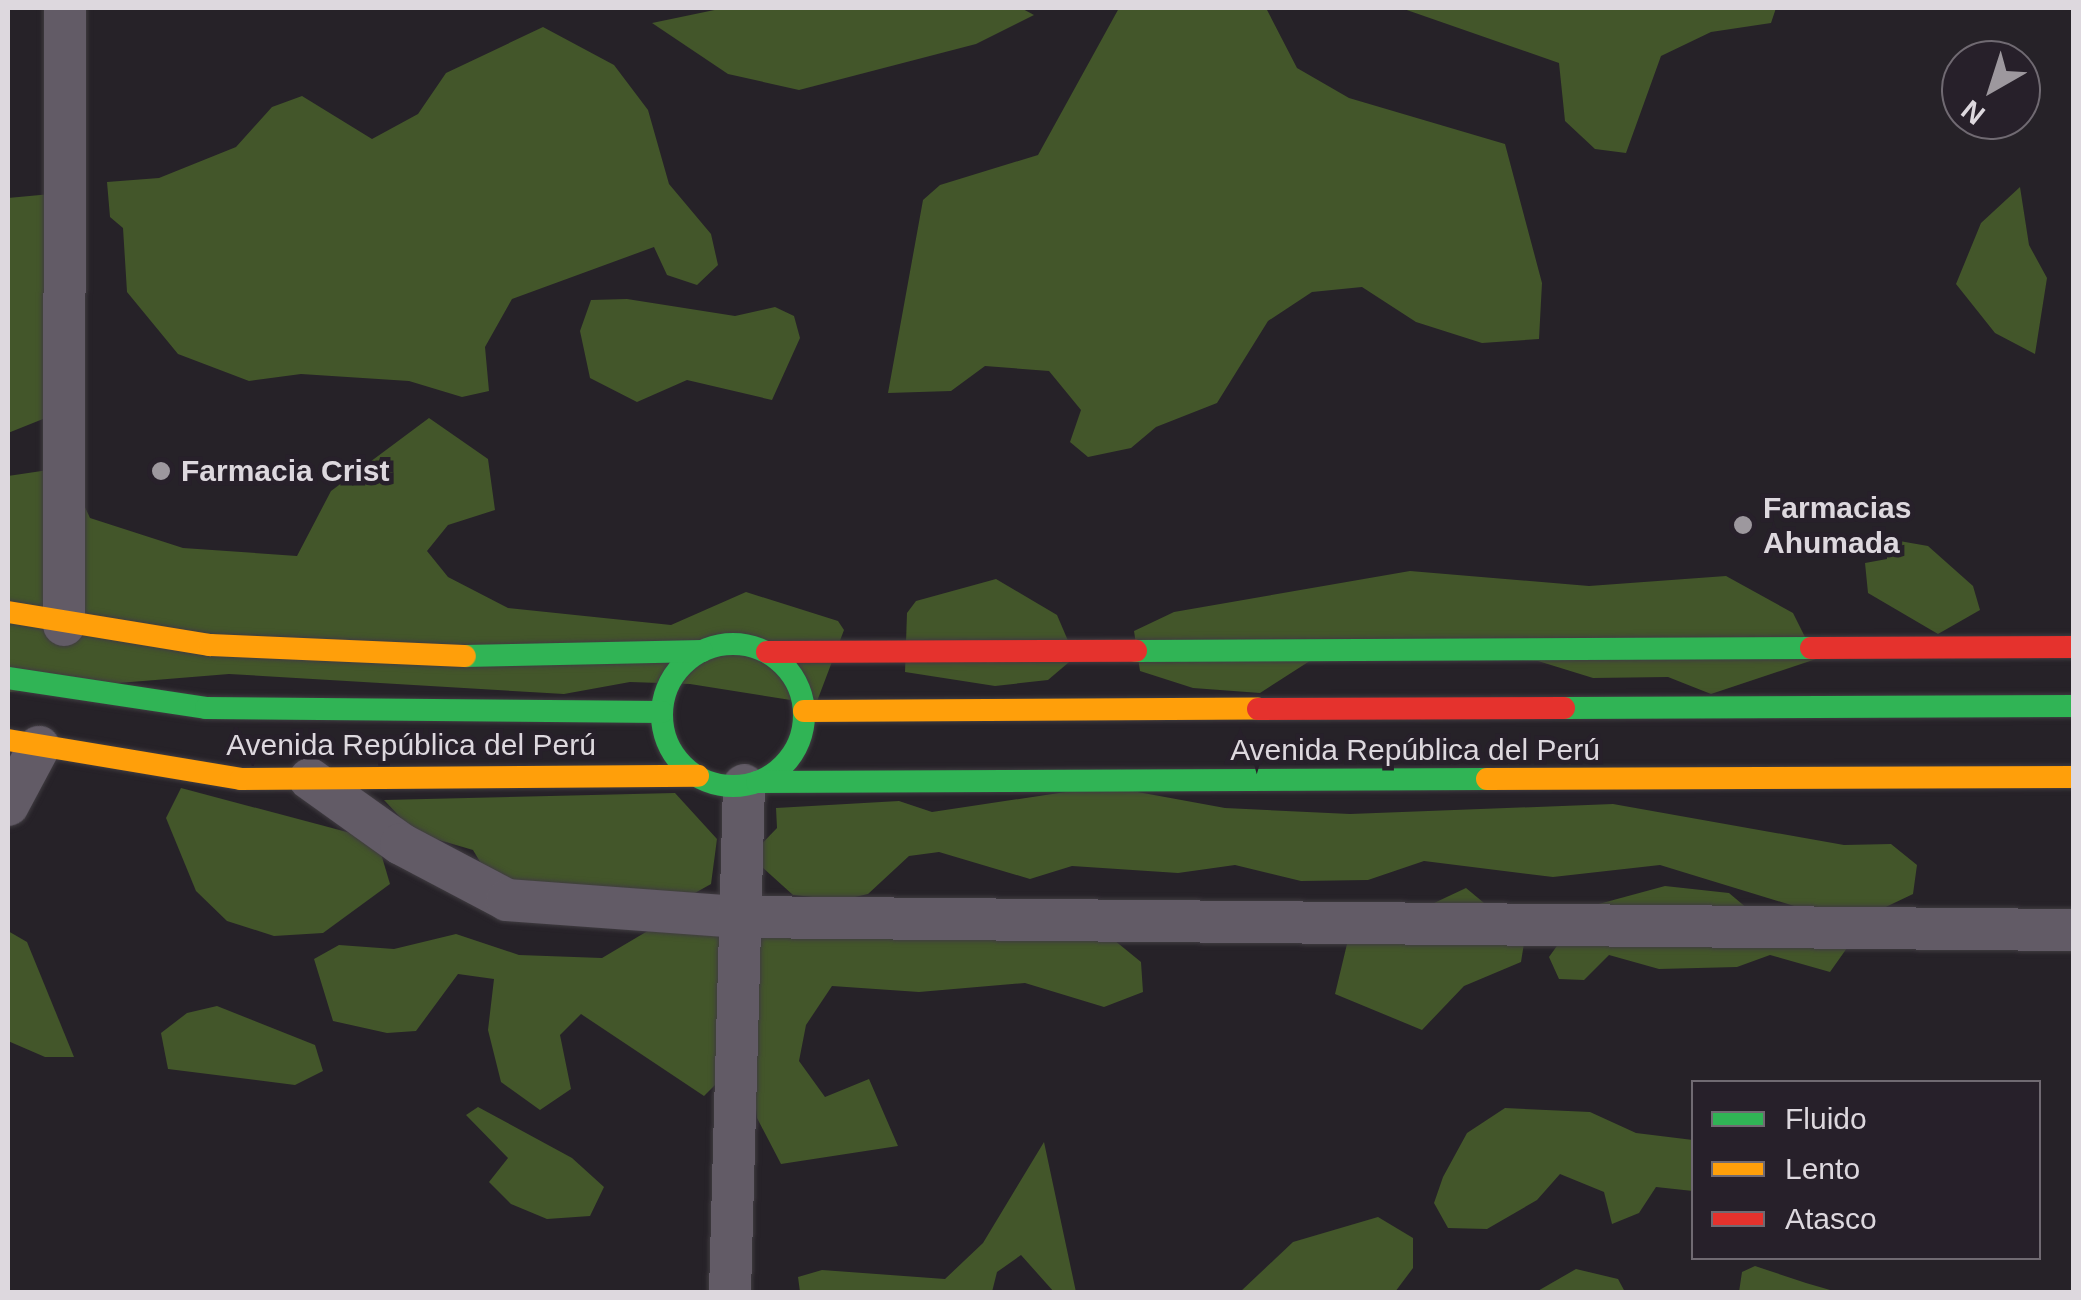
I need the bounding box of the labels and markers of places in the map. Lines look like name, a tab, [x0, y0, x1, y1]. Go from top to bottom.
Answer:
place label: Farmacia Crist	[181, 453, 389, 489]
marker: Farmacia Crist	[150, 460, 172, 482]
place label: Farmacias Ahumada	[1763, 490, 1911, 560]
marker: Farmacias Ahumada	[1732, 514, 1754, 536]

